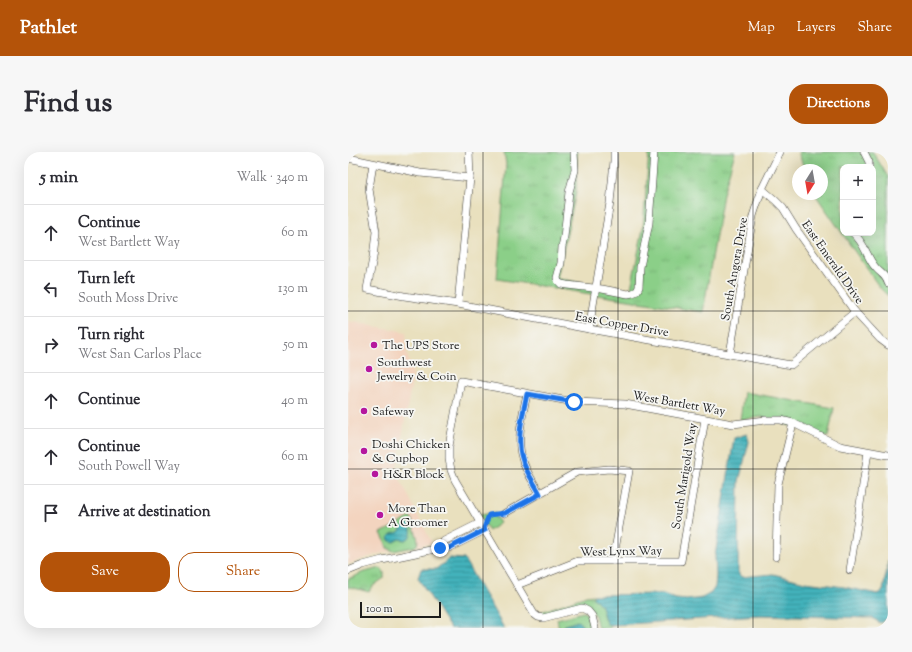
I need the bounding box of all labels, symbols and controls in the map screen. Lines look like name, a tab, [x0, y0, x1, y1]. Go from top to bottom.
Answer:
text: Pathlet	[20, 15, 77, 42]
text: Map	[748, 18, 775, 38]
text: Layers	[797, 18, 835, 38]
text: Share	[857, 18, 892, 38]
text: Find us	[24, 84, 112, 124]
button: Directions	[789, 84, 888, 124]
north arrow	[792, 164, 828, 200]
map controls	[840, 164, 876, 236]
button: +	[840, 164, 876, 200]
text: 5 min	[40, 166, 78, 190]
text: Walk · 340 m	[237, 169, 308, 187]
button: −	[840, 200, 876, 236]
text: Continue	[78, 213, 140, 234]
street label: South Angora Drive	[717, 216, 753, 322]
street label: East Emerald Drive	[797, 217, 868, 308]
icon: ahead	[40, 222, 62, 244]
text: 60 m	[281, 224, 308, 242]
text: West Bartlett Way	[78, 234, 180, 252]
text: Turn left	[78, 269, 135, 290]
icon: left	[40, 278, 62, 300]
text: 130 m	[278, 280, 308, 298]
text: South Moss Drive	[78, 290, 178, 308]
street label: East Copper Drive	[574, 308, 670, 342]
text: Turn right	[78, 325, 144, 346]
icon: right	[40, 334, 62, 356]
text: 50 m	[283, 336, 308, 354]
place label: The UPS Store	[382, 337, 460, 355]
marker: The UPS Store	[369, 340, 379, 350]
text: West San Carlos Place	[78, 346, 202, 364]
place label: Southwest Jewelry & Coin	[376, 354, 457, 386]
marker: Southwest Jewelry & Coin	[364, 364, 374, 374]
street label: West Bartlett Way	[631, 387, 727, 421]
icon: ahead	[40, 390, 62, 412]
text: Continue	[78, 390, 140, 411]
text: 40 m	[281, 392, 308, 410]
route start	[565, 393, 583, 411]
place label: Safeway	[372, 403, 414, 421]
marker: Safeway	[359, 406, 369, 416]
street label: South Marigold Way	[668, 422, 702, 531]
place label: Doshi Chicken & Cupbop	[372, 436, 450, 468]
text: Continue	[78, 437, 140, 458]
icon: ahead	[40, 446, 62, 468]
marker: Doshi Chicken & Cupbop	[359, 446, 369, 456]
text: 60 m	[281, 448, 308, 466]
text: South Powell Way	[78, 458, 180, 476]
place label: H&R Block	[383, 466, 445, 484]
marker: H&R Block	[370, 469, 380, 479]
place label: More Than A Groomer	[388, 500, 448, 532]
icon: arrive	[40, 502, 62, 524]
text: Arrive at destination	[78, 502, 211, 523]
marker: More Than A Groomer	[375, 510, 385, 520]
route end	[431, 539, 449, 557]
street label: West Lynx Way	[580, 542, 662, 562]
button: Save	[40, 552, 170, 592]
button: Share	[178, 552, 308, 592]
scale bar	[360, 600, 441, 619]
text: 100 m	[366, 601, 393, 617]

